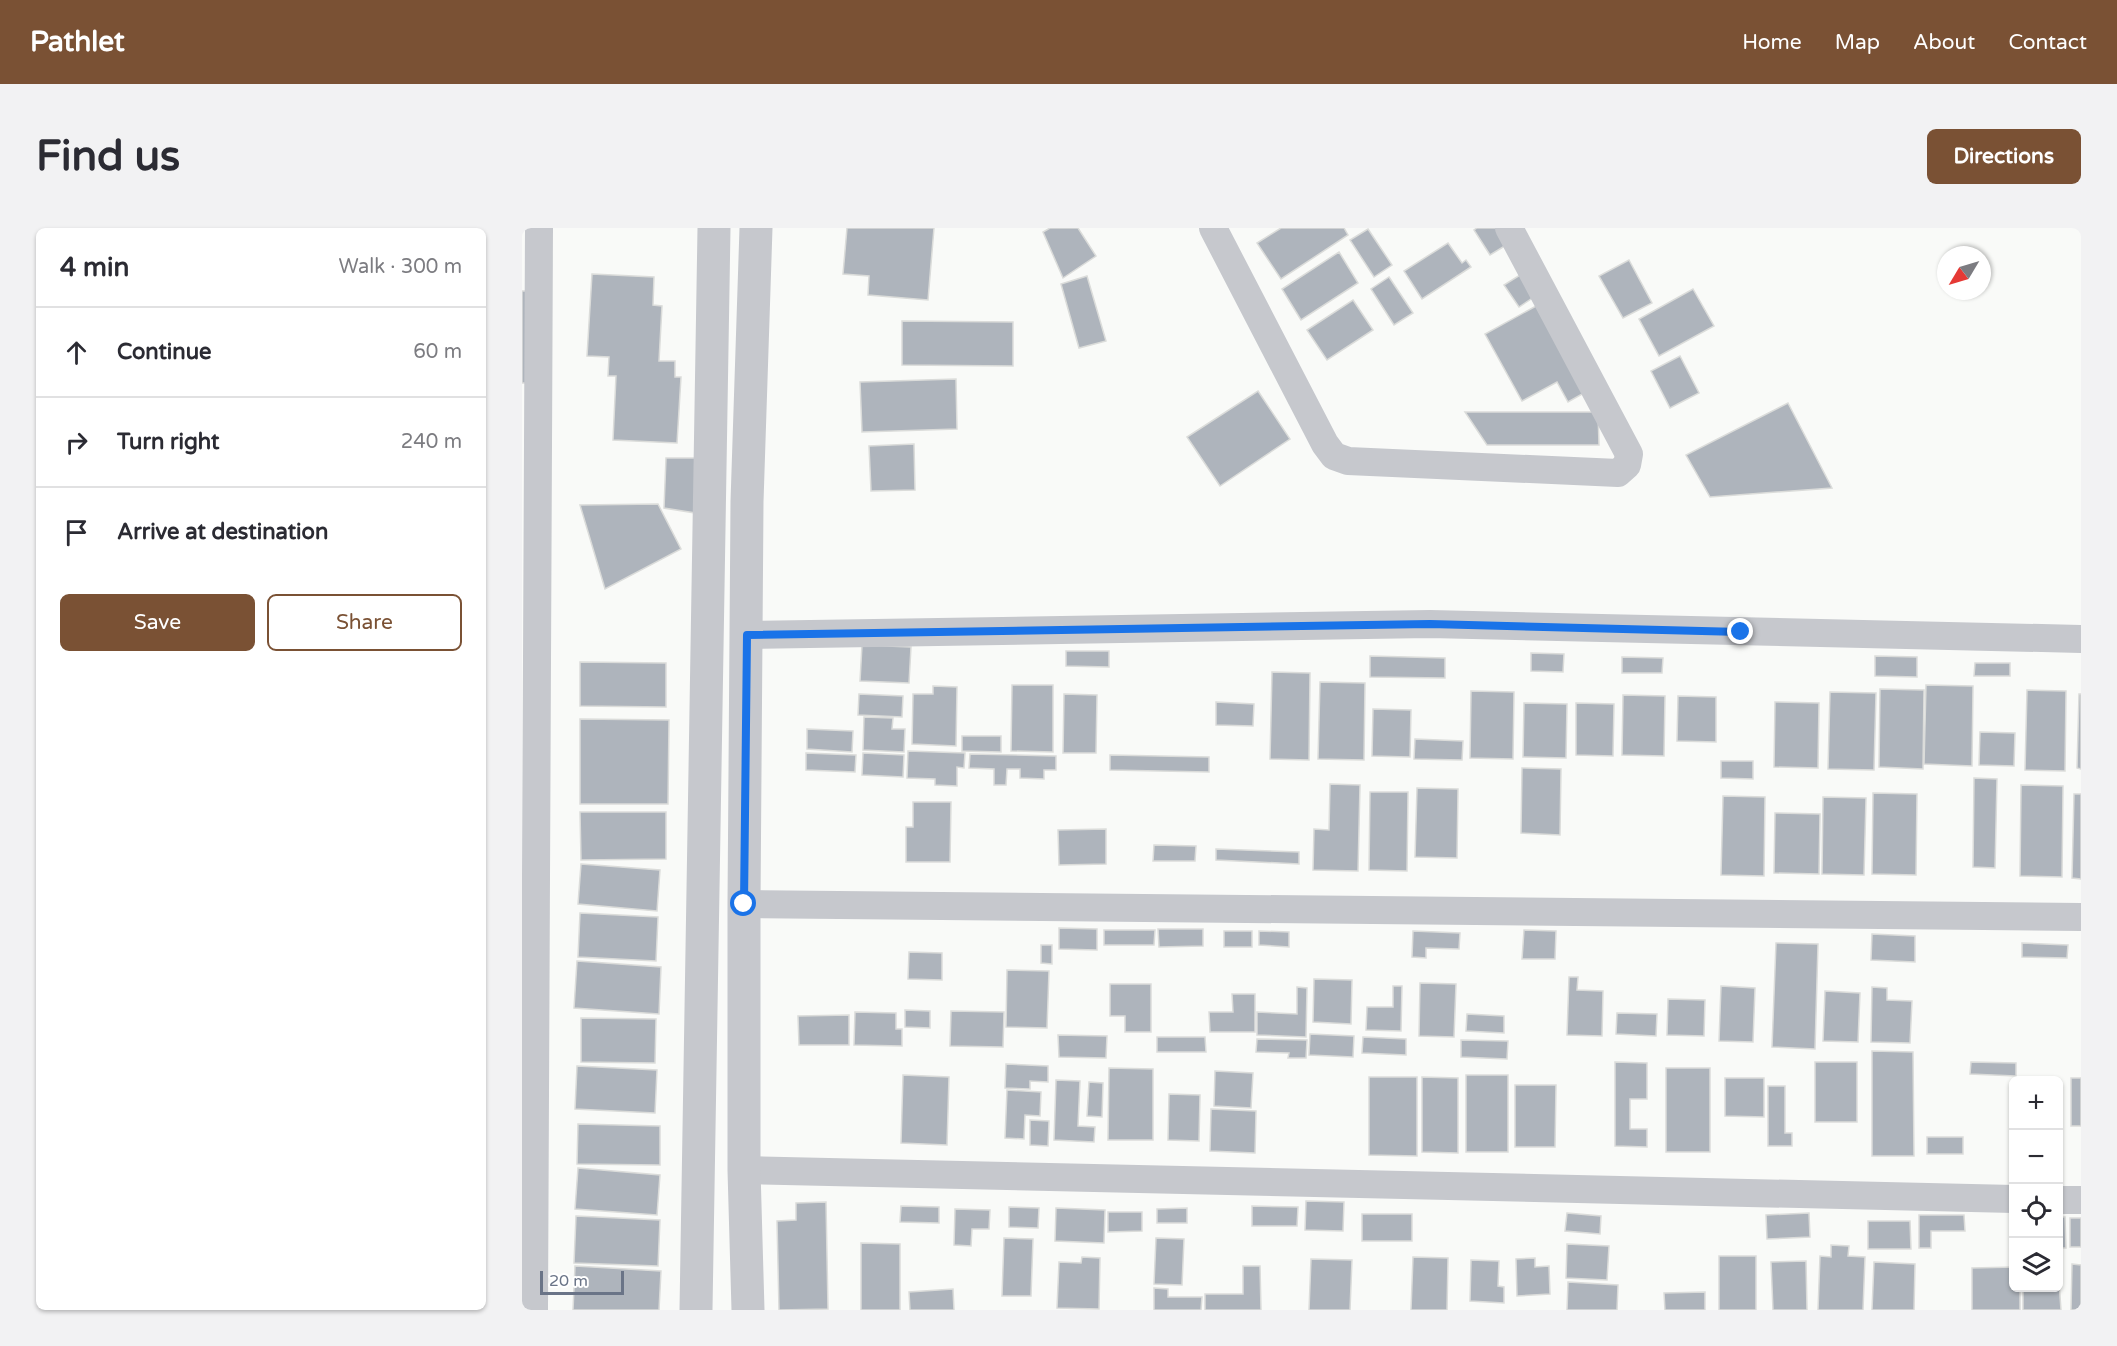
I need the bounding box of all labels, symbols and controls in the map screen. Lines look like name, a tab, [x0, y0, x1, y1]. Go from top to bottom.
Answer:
text: Pathlet	[30, 25, 125, 59]
text: Home	[1742, 30, 1802, 55]
text: Map	[1835, 30, 1880, 55]
text: About	[1913, 30, 1975, 55]
text: Contact	[2008, 30, 2087, 55]
button: Directions	[1927, 129, 2081, 184]
text: Find us	[36, 131, 180, 182]
north arrow	[1937, 246, 1991, 300]
text: 4 min	[60, 252, 129, 283]
text: Walk · 300 m	[339, 255, 462, 279]
icon: ahead	[60, 336, 93, 369]
text: Continue	[117, 339, 212, 365]
text: 60 m	[413, 340, 462, 364]
icon: right	[60, 426, 93, 459]
text: Turn right	[117, 429, 219, 455]
text: 240 m	[401, 430, 462, 454]
icon: arrive	[60, 516, 93, 549]
text: Arrive at destination	[117, 519, 328, 545]
button: Save	[60, 594, 255, 651]
button: Share	[267, 594, 462, 651]
route end	[1727, 618, 1753, 644]
route start	[730, 890, 756, 916]
map controls	[2009, 1076, 2063, 1292]
button: +	[2009, 1076, 2063, 1130]
button: −	[2009, 1130, 2063, 1184]
button: locate	[2009, 1184, 2063, 1238]
button: layers	[2009, 1238, 2063, 1292]
scale bar	[540, 1268, 624, 1296]
text: 20 m	[549, 1271, 588, 1291]

